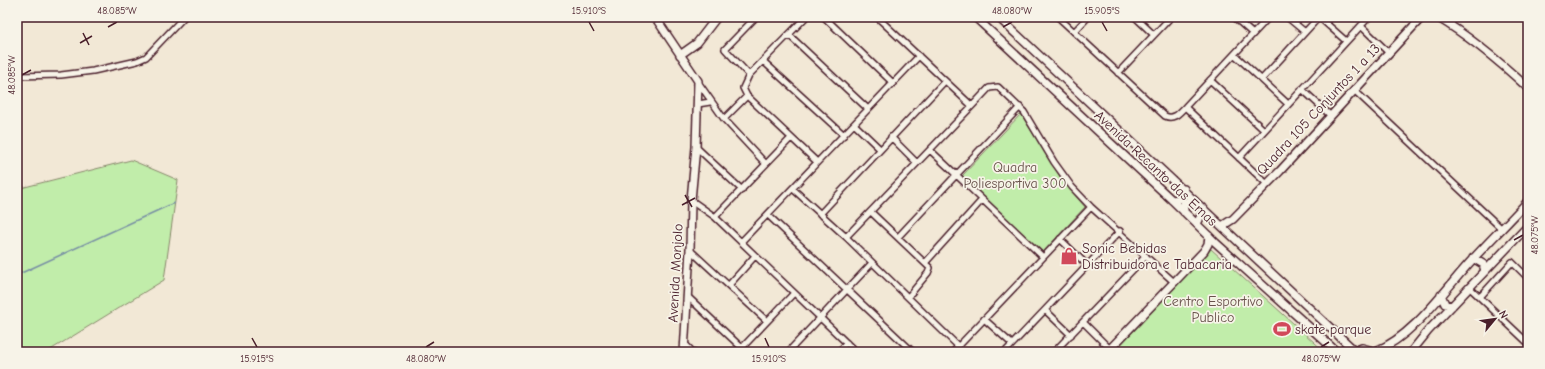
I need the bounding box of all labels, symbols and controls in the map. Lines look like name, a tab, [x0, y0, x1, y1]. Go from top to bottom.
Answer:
text: 48.085°W	[97, 5, 137, 17]
text: 15.910°S	[572, 5, 607, 17]
text: 48.080°W	[992, 5, 1032, 17]
text: 15.905°S	[1084, 5, 1120, 17]
street label: Quadra 105 Conjuntos 1 a 13	[1253, 40, 1384, 179]
text: 48.085°W	[6, 55, 18, 95]
street label: Avenida Recanto das Emas	[1091, 107, 1221, 230]
park label: Quadra Poliesportiva 300	[964, 159, 1066, 192]
text: 48.075°W	[1529, 215, 1541, 254]
street label: Avenida Monjolo	[664, 223, 687, 323]
place label: Sonic Bebidas Distribuidora e Tabacaria	[1082, 240, 1232, 273]
shop icon: Sonic Bebidas Distribuidora e Tabacaria	[1059, 246, 1079, 266]
park label: Centro Esportivo Publico	[1163, 293, 1263, 326]
north arrow	[1475, 299, 1515, 339]
text: N	[1496, 308, 1511, 321]
sports icon: skate parque	[1272, 319, 1292, 339]
place label: skate parque	[1295, 321, 1371, 338]
text: 15.915°S	[240, 353, 274, 365]
text: 48.080°W	[406, 353, 446, 365]
text: 15.910°S	[752, 353, 787, 365]
text: 48.075°W	[1302, 353, 1341, 365]

